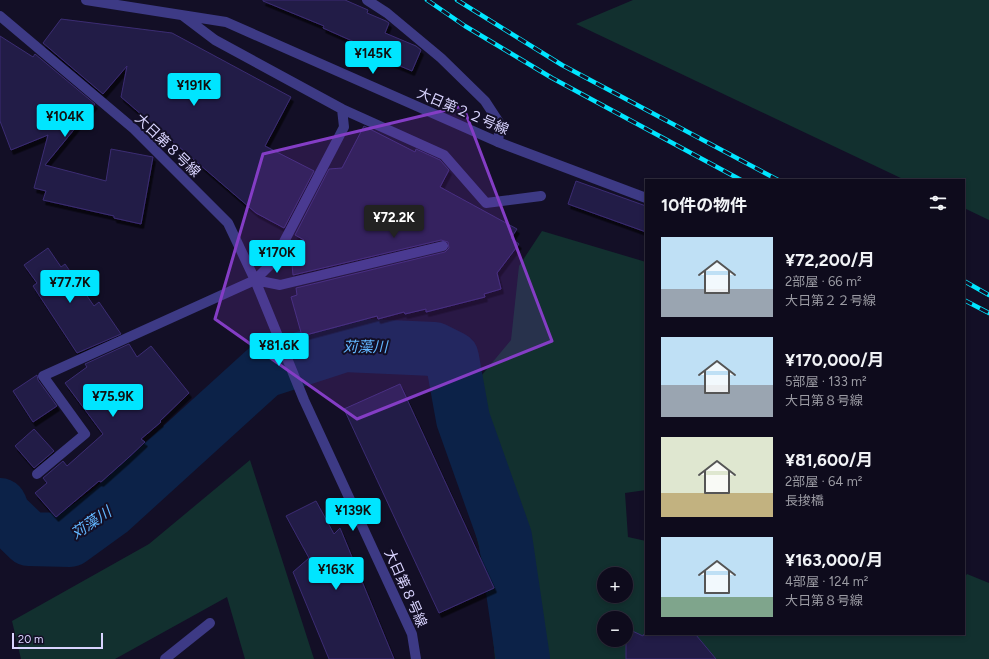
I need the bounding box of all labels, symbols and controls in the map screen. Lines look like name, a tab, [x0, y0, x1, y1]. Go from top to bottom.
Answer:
pin: ¥145K	[345, 41, 401, 75]
text: ¥145K	[354, 46, 392, 61]
pin: ¥191K	[166, 73, 222, 107]
text: ¥191K	[177, 78, 211, 93]
street label: 大日第２２号線	[414, 84, 511, 138]
pin: ¥104K	[37, 104, 93, 138]
text: ¥104K	[46, 109, 84, 124]
street label: 大日第８号線	[132, 110, 204, 181]
icon: filters	[927, 192, 949, 214]
text: 10件の物件	[661, 195, 747, 215]
pin: ¥72.2K	[361, 205, 427, 239]
text: ¥72.2K	[373, 210, 415, 225]
pin: ¥170K	[249, 240, 305, 274]
text: ¥170K	[258, 245, 296, 260]
text: ¥72,200/月	[785, 250, 875, 270]
icon: home	[693, 253, 741, 301]
pin: ¥77.7K	[37, 270, 103, 304]
text: 2部屋 · 66 m²	[785, 274, 862, 289]
text: ¥77.7K	[49, 275, 91, 290]
text: 大日第２２号線	[785, 293, 876, 308]
pin: ¥81.6K	[246, 333, 312, 367]
text: ¥81.6K	[259, 338, 299, 353]
water label: 苅藻川	[342, 338, 389, 356]
text: ¥170,000/月	[785, 350, 885, 370]
icon: home	[693, 353, 741, 401]
text: 5部屋 · 133 m²	[785, 374, 867, 389]
pin: ¥75.9K	[80, 384, 146, 418]
text: ¥75.9K	[92, 389, 134, 404]
text: 大日第８号線	[785, 393, 863, 408]
text: ¥81,600/月	[785, 450, 873, 470]
icon: home	[693, 453, 741, 501]
text: 2部屋 · 64 m²	[785, 474, 862, 489]
text: 長捘橋	[785, 493, 824, 508]
pin: ¥139K	[325, 498, 381, 532]
water label: 苅藻川	[67, 502, 116, 543]
text: ¥139K	[335, 503, 371, 518]
street label: 大日第８号線	[381, 546, 430, 630]
text: ¥163,000/月	[785, 550, 883, 570]
icon: home	[693, 553, 741, 601]
pin: ¥163K	[308, 557, 364, 591]
text: ¥163K	[318, 562, 354, 577]
map controls	[597, 567, 633, 647]
button: +	[597, 567, 633, 603]
text: 4部屋 · 124 m²	[785, 574, 868, 589]
text: 大日第８号線	[785, 593, 863, 608]
button: −	[597, 611, 633, 647]
scale bar	[12, 631, 103, 650]
text: 20 m	[18, 633, 43, 646]

